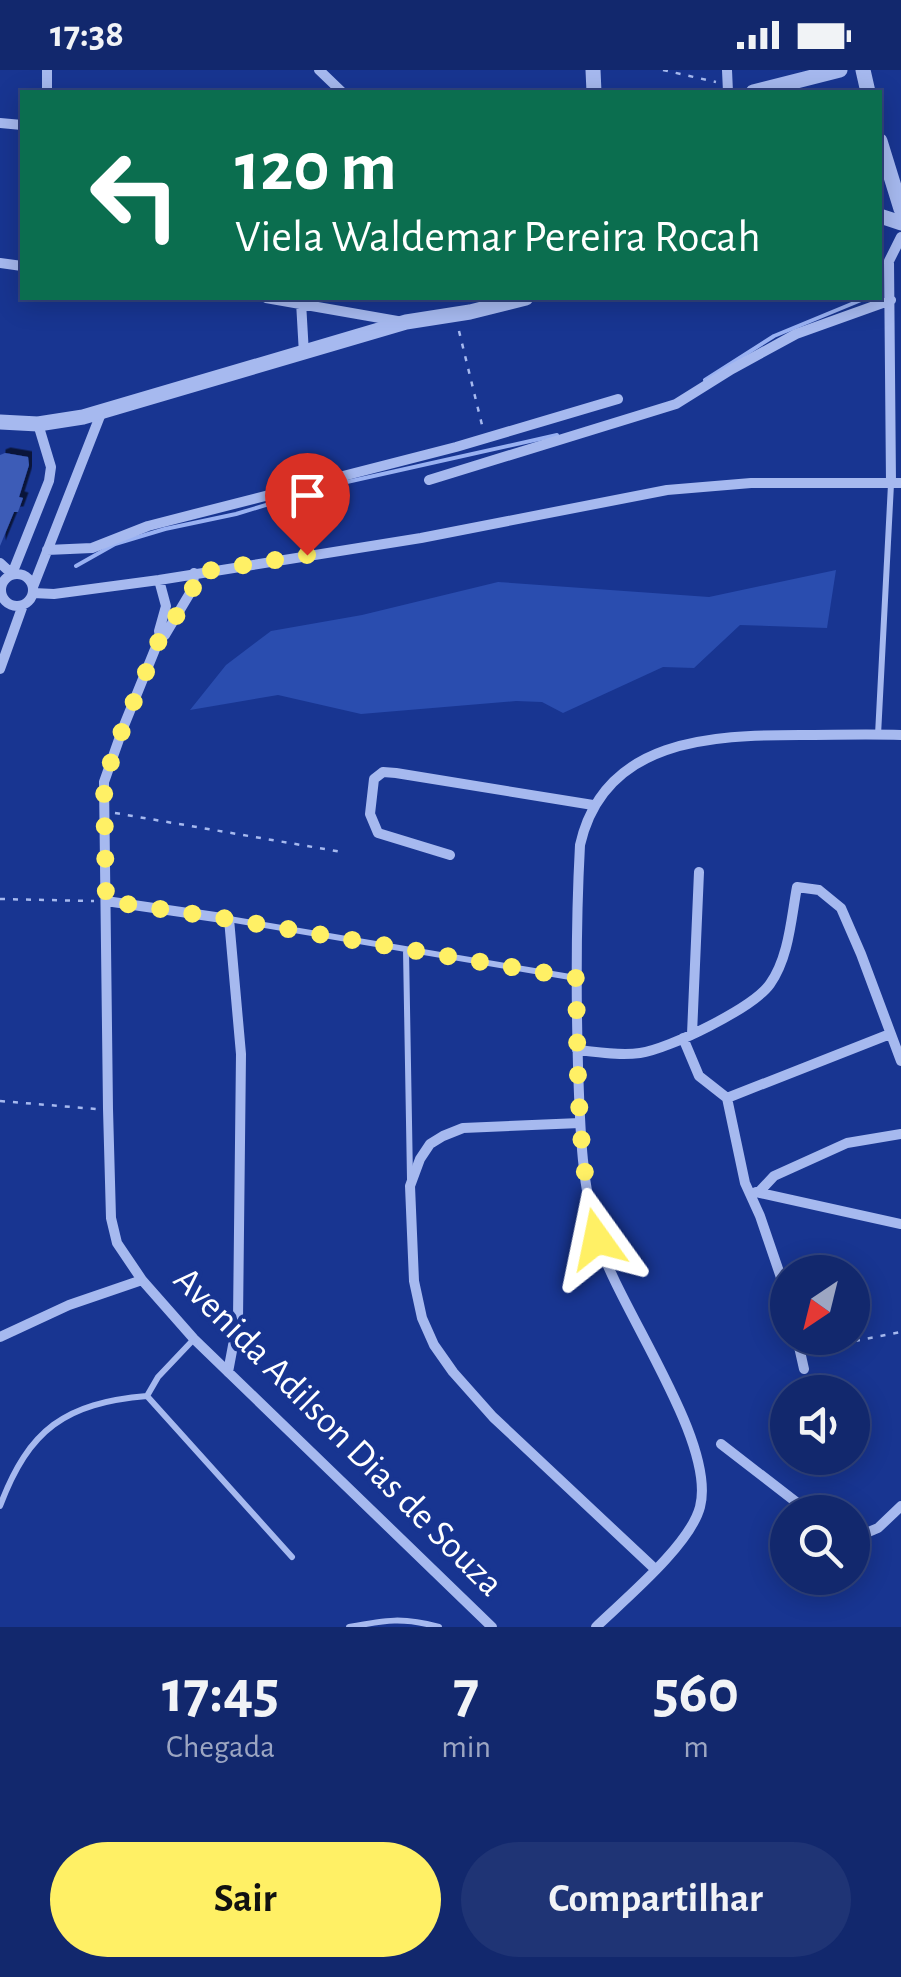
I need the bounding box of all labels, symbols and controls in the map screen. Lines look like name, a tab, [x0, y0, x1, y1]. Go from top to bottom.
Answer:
text: 17:38	[50, 16, 124, 54]
icon: left	[70, 130, 200, 260]
text: 120 m	[235, 133, 397, 203]
text: Viela Waldemar Pereira Rocah	[235, 215, 761, 260]
pin	[265, 453, 350, 556]
icon: arrive	[280, 468, 335, 523]
position arrow	[545, 1187, 649, 1291]
north arrow	[770, 1255, 870, 1355]
map controls	[770, 1255, 870, 1595]
street label: Avenida Adilson Dias de Souza	[166, 1260, 510, 1604]
button: sound	[770, 1375, 870, 1475]
button: search	[770, 1495, 870, 1595]
text: 17:45	[162, 1663, 279, 1723]
text: 7	[453, 1663, 479, 1723]
text: 560	[653, 1663, 739, 1723]
text: Chegada	[166, 1731, 275, 1763]
text: min	[441, 1731, 491, 1763]
text: m	[683, 1731, 709, 1763]
button: Sair	[50, 1842, 441, 1957]
button: Compartilhar	[461, 1842, 851, 1957]

